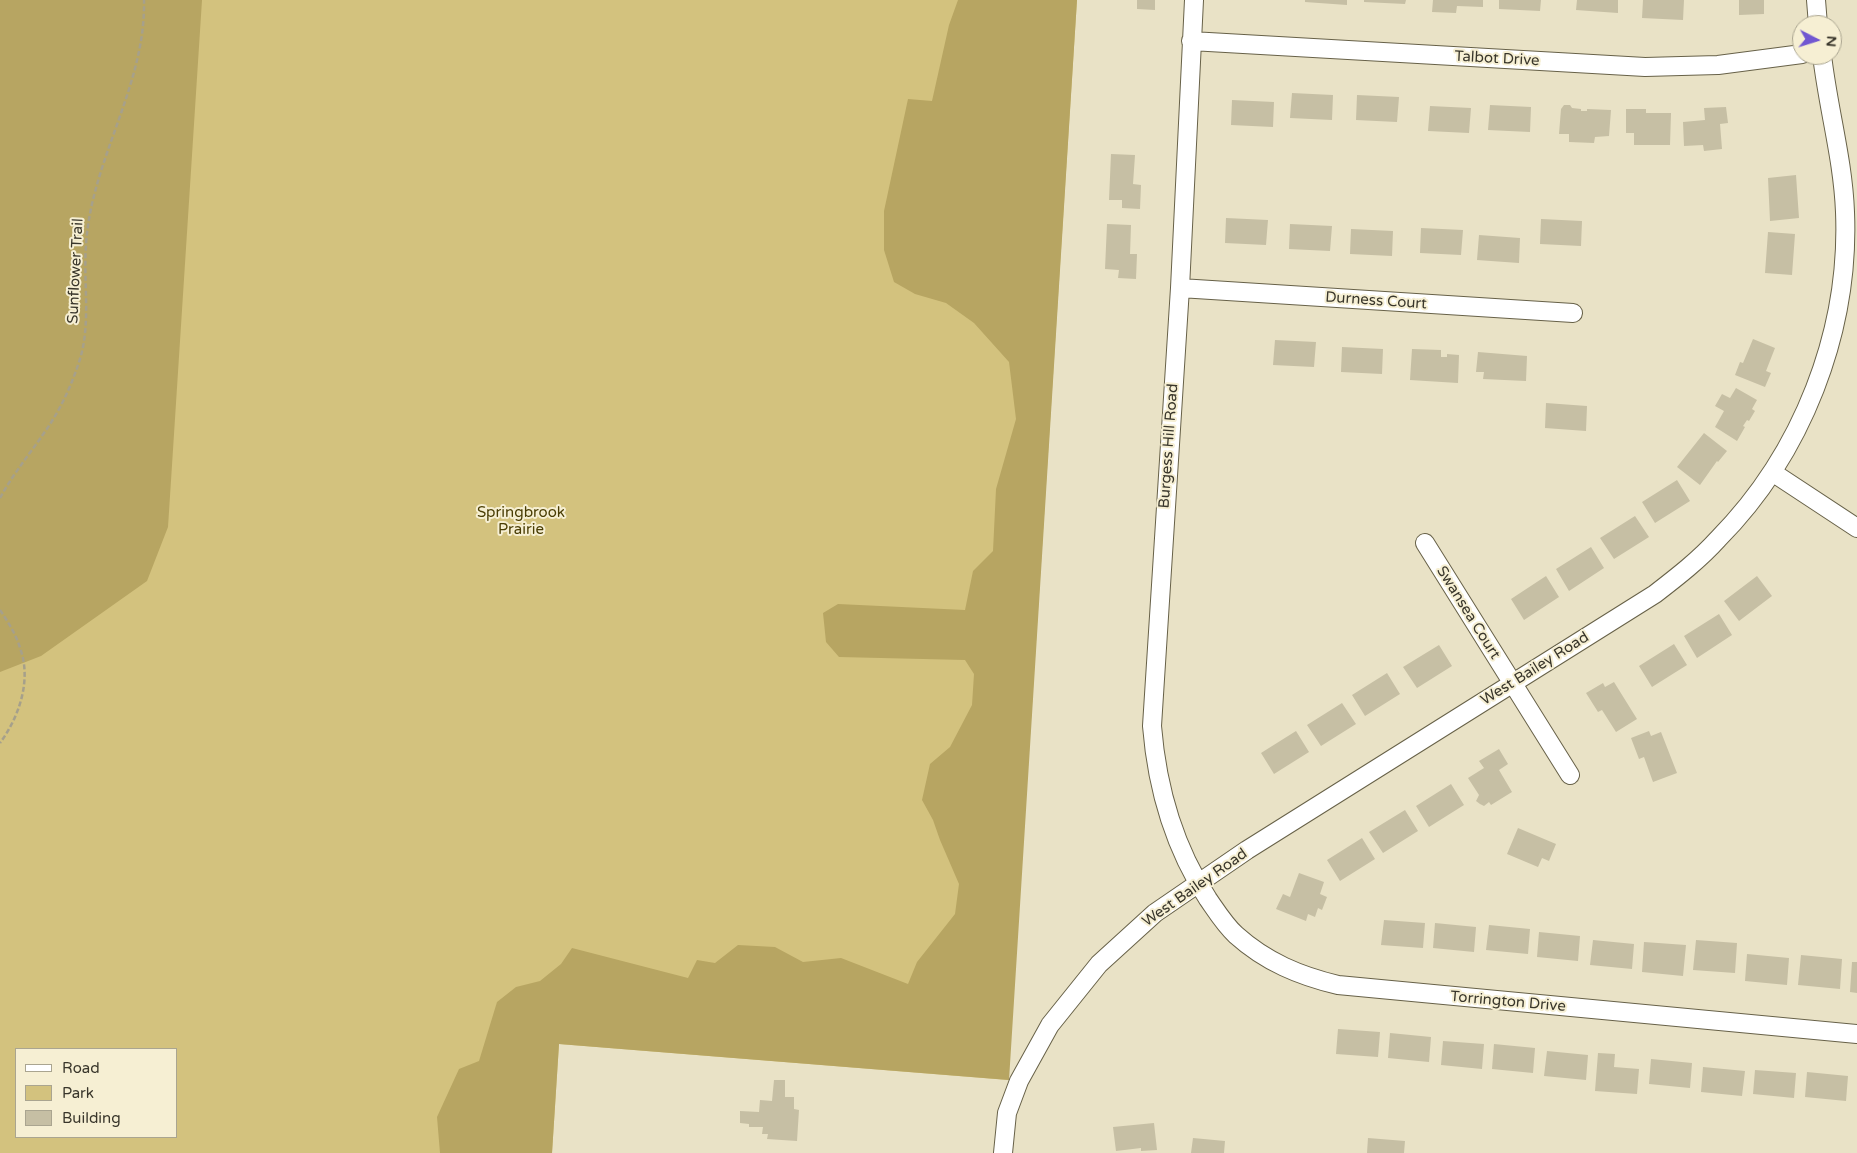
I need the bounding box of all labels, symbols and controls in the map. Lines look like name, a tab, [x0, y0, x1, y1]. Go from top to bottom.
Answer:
north arrow	[1792, 15, 1842, 65]
text: N	[1822, 35, 1840, 48]
street label: Talbot Drive	[1454, 48, 1540, 70]
street label: Sunflower Trail	[64, 218, 88, 324]
street label: Durness Court	[1325, 288, 1427, 314]
street label: Burgess Hill Road	[1156, 383, 1182, 509]
park label: Springbrook Prairie	[477, 504, 565, 539]
street label: Swansea Court	[1432, 563, 1504, 663]
street label: West Bailey Road	[1478, 628, 1592, 710]
street label: West Bailey Road	[1139, 845, 1251, 931]
street label: Torrington Drive	[1450, 988, 1566, 1016]
legend	[15, 1048, 178, 1138]
text: Road	[62, 1059, 100, 1077]
text: Park	[62, 1084, 94, 1102]
text: Building	[62, 1109, 121, 1127]

